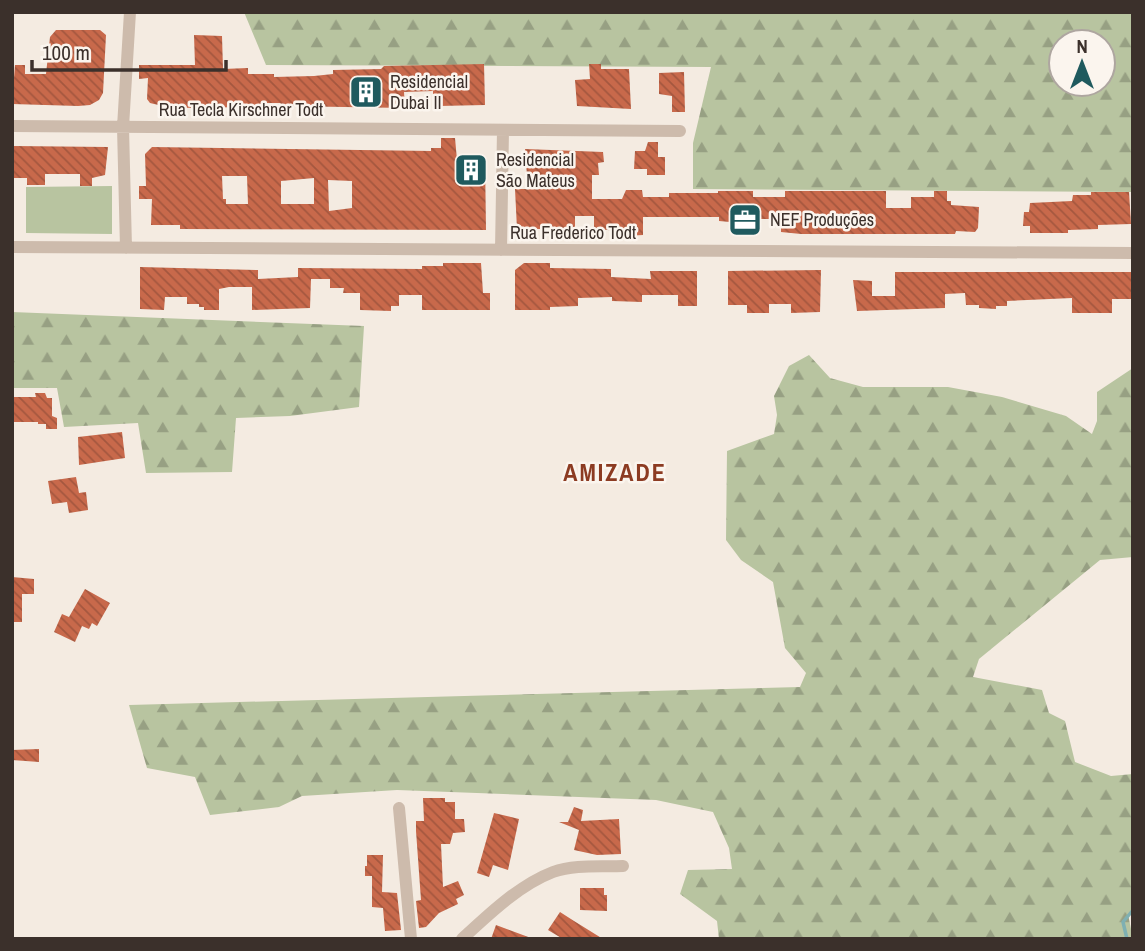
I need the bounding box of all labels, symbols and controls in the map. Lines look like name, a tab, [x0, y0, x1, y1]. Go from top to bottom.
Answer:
scale bar	[32, 28, 226, 72]
north arrow	[1047, 28, 1117, 98]
text: N	[1076, 33, 1088, 59]
text: 100 m	[42, 38, 90, 67]
place label: Residencial Dubai II	[390, 69, 468, 115]
building icon: Residencial Dubai II	[347, 73, 385, 111]
street label: Rua Tecla Kirschner Todt	[159, 97, 323, 122]
place label: Residencial São Mateus	[496, 147, 575, 193]
building icon: Residencial São Mateus	[452, 151, 490, 189]
office icon: NEF Produções	[726, 201, 764, 239]
place label: NEF Produções	[770, 207, 874, 232]
street label: Rua Frederico Todt	[510, 220, 636, 245]
district label: AMIZADE	[563, 456, 667, 488]

